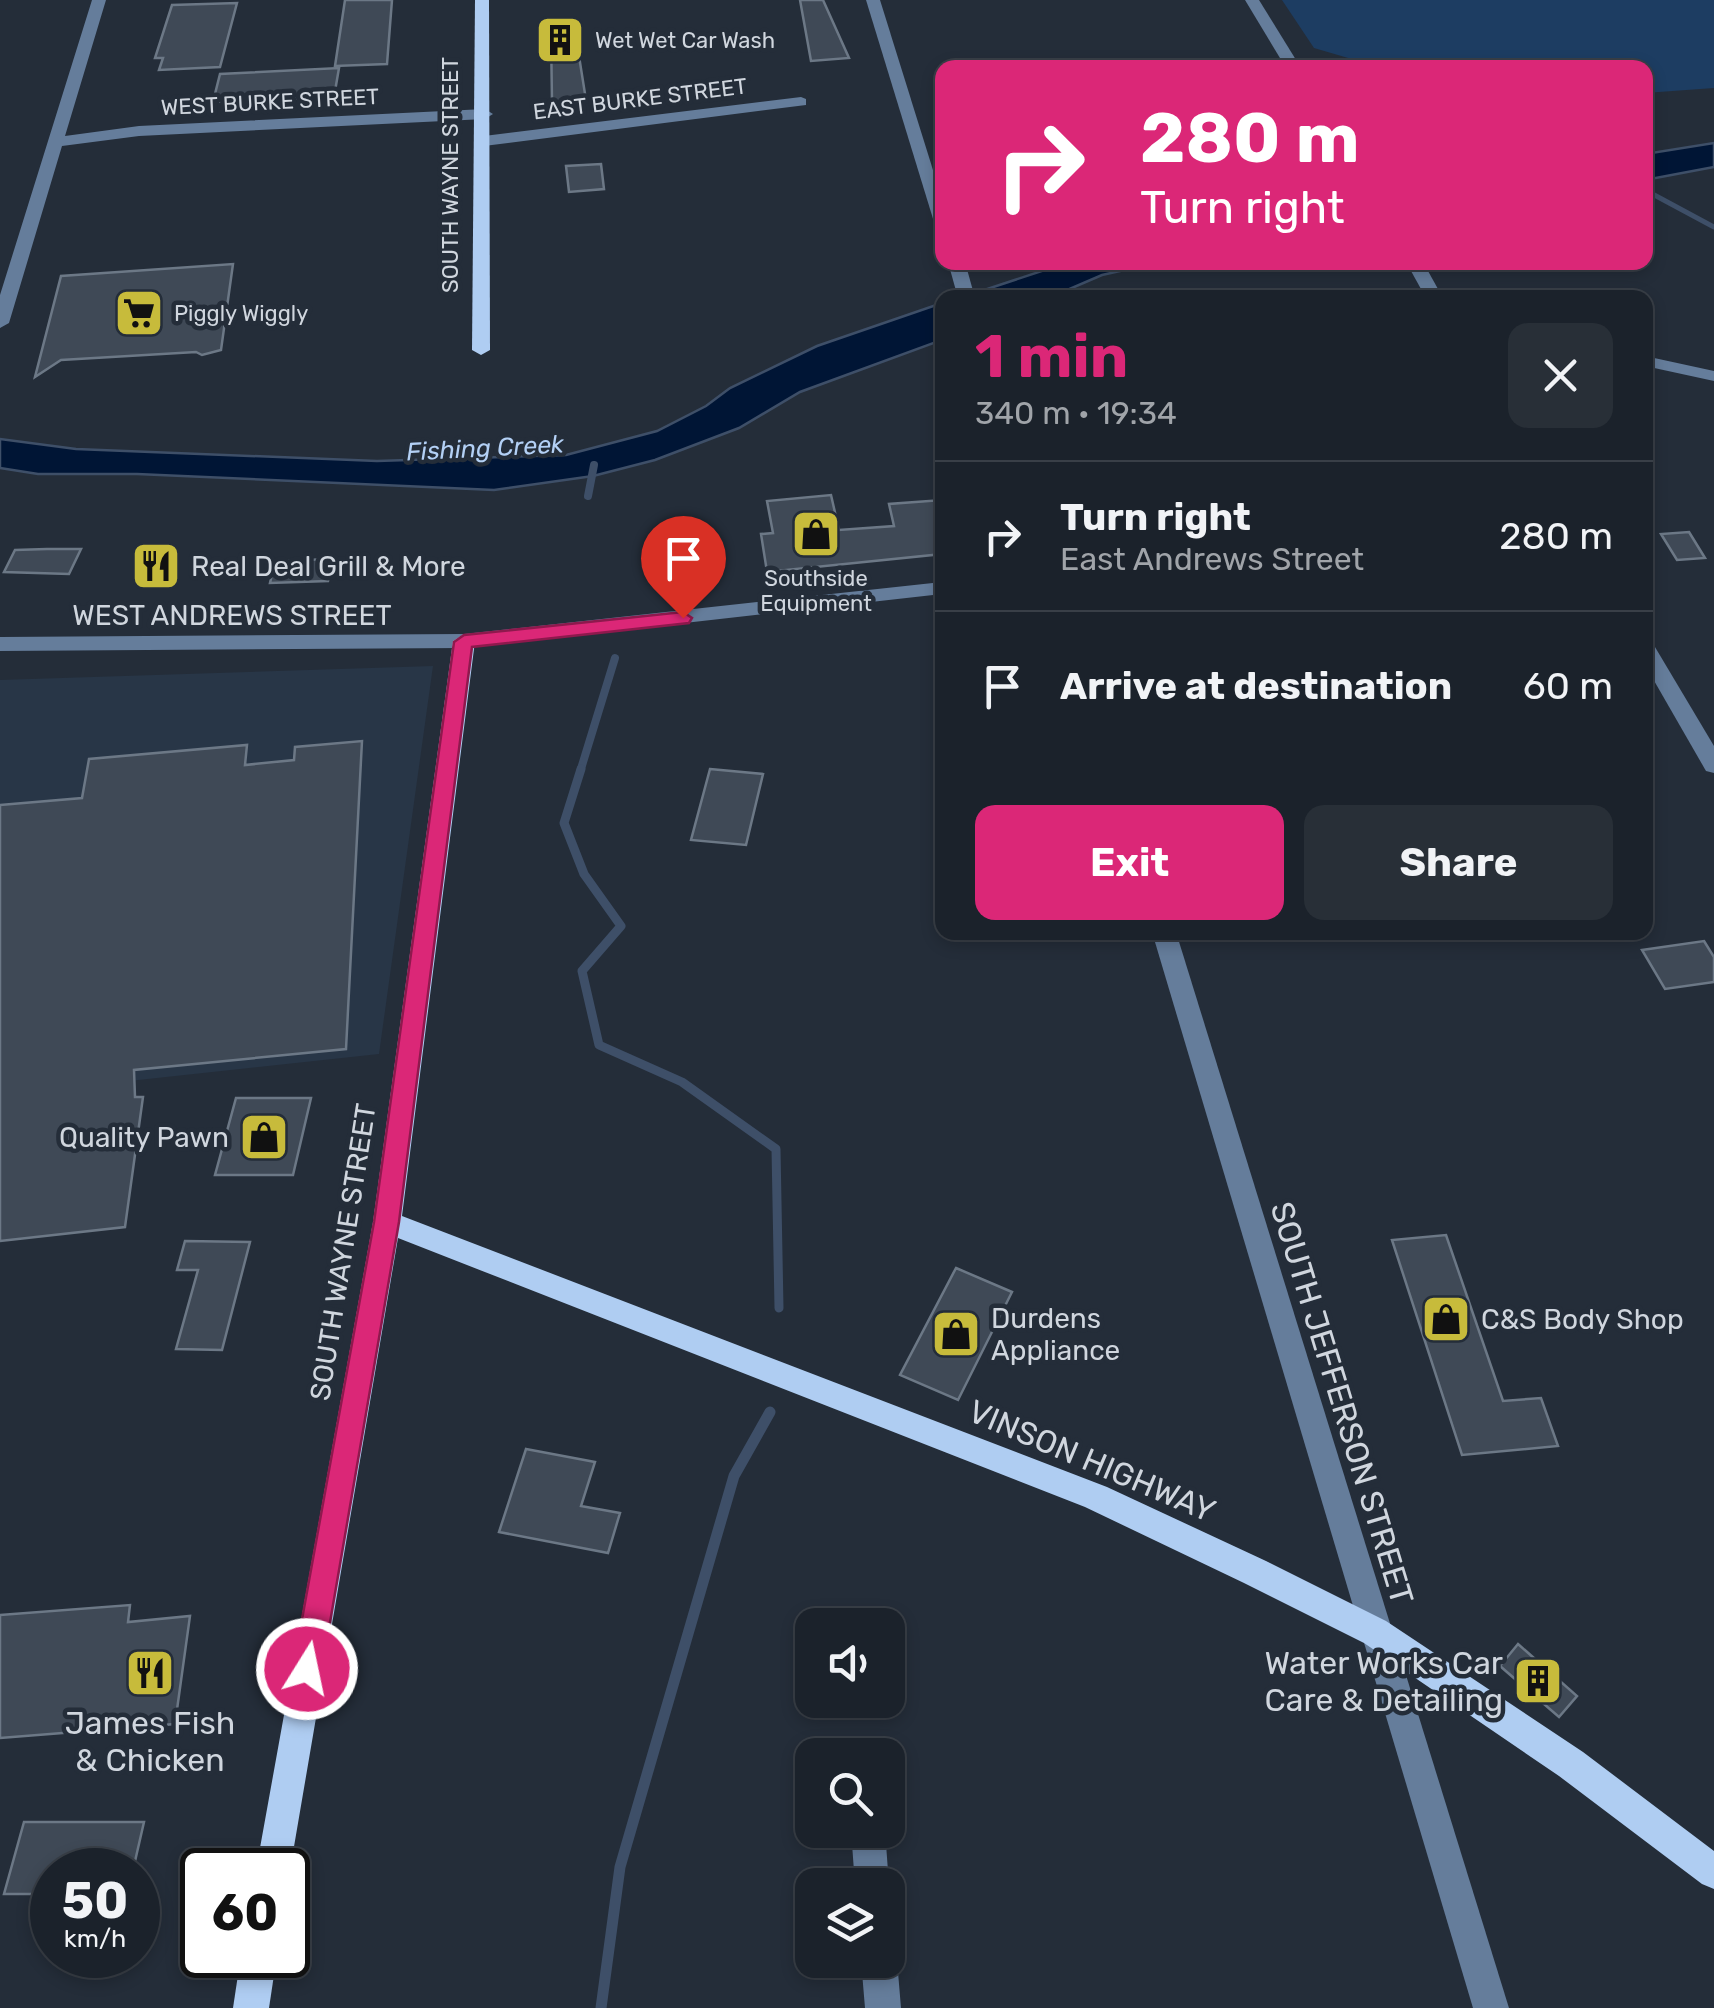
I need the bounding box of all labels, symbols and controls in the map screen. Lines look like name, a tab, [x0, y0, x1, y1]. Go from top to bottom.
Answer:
building icon: Wet Wet Car Wash	[534, 14, 586, 66]
place label: Wet Wet Car Wash	[595, 27, 775, 54]
street label: SOUTH WAYNE STREET	[437, 57, 464, 293]
street label: EAST BURKE STREET	[531, 72, 749, 126]
street label: WEST BURKE STREET	[160, 83, 380, 121]
text: 280 m	[1140, 97, 1360, 180]
icon: right	[975, 100, 1105, 230]
text: Turn right	[1140, 181, 1344, 234]
supermarket icon: Piggly Wiggly	[113, 287, 165, 339]
place label: Piggly Wiggly	[174, 300, 308, 327]
text: 1 min	[975, 321, 1128, 392]
button: close	[1508, 323, 1613, 428]
text: 340 m · 19:34	[975, 394, 1177, 432]
water label: Fishing Creek	[405, 429, 566, 467]
text: Turn right	[1060, 494, 1251, 540]
shop icon: Southside Equipment	[790, 508, 842, 560]
icon: right	[975, 509, 1030, 564]
text: 280 m	[1499, 513, 1613, 559]
pin	[641, 516, 726, 619]
icon: arrive	[656, 531, 711, 586]
restaurant icon: Real Deal Grill & More	[130, 540, 182, 592]
text: East Andrews Street	[1060, 540, 1364, 578]
place label: Real Deal Grill & More	[191, 550, 466, 583]
place label: Southside Equipment	[760, 565, 872, 617]
street label: WEST ANDREWS STREET	[72, 599, 392, 632]
icon: arrive	[975, 659, 1030, 714]
text: Arrive at destination	[1060, 663, 1452, 709]
text: 60 m	[1523, 663, 1613, 709]
button: Exit	[975, 805, 1284, 920]
button: Share	[1304, 805, 1613, 920]
street label: SOUTH WAYNE STREET	[303, 1101, 383, 1403]
shop icon: Quality Pawn	[238, 1111, 290, 1163]
place label: Quality Pawn	[59, 1121, 229, 1154]
street label: SOUTH JEFFERSON STREET	[1263, 1197, 1421, 1609]
shop icon: C&S Body Shop	[1420, 1293, 1472, 1345]
place label: Durdens Appliance	[991, 1302, 1120, 1367]
place label: C&S Body Shop	[1481, 1303, 1684, 1336]
shop icon: Durdens Appliance	[930, 1308, 982, 1360]
street label: VINSON HIGHWAY	[963, 1392, 1221, 1530]
map controls	[795, 1608, 905, 1978]
button: sound	[795, 1608, 905, 1718]
position arrow	[255, 1617, 359, 1721]
place label: Water Works Car Care & Detailing	[1264, 1644, 1503, 1719]
restaurant icon: James Fish & Chicken	[124, 1647, 176, 1699]
building icon: Water Works Car Care & Detailing	[1512, 1655, 1564, 1707]
place label: James Fish & Chicken	[65, 1704, 235, 1779]
button: search	[795, 1738, 905, 1848]
speed limit sign: 60	[180, 1848, 310, 1978]
button: layers	[795, 1868, 905, 1978]
text: 50	[62, 1871, 128, 1931]
text: km/h	[64, 1924, 126, 1953]

